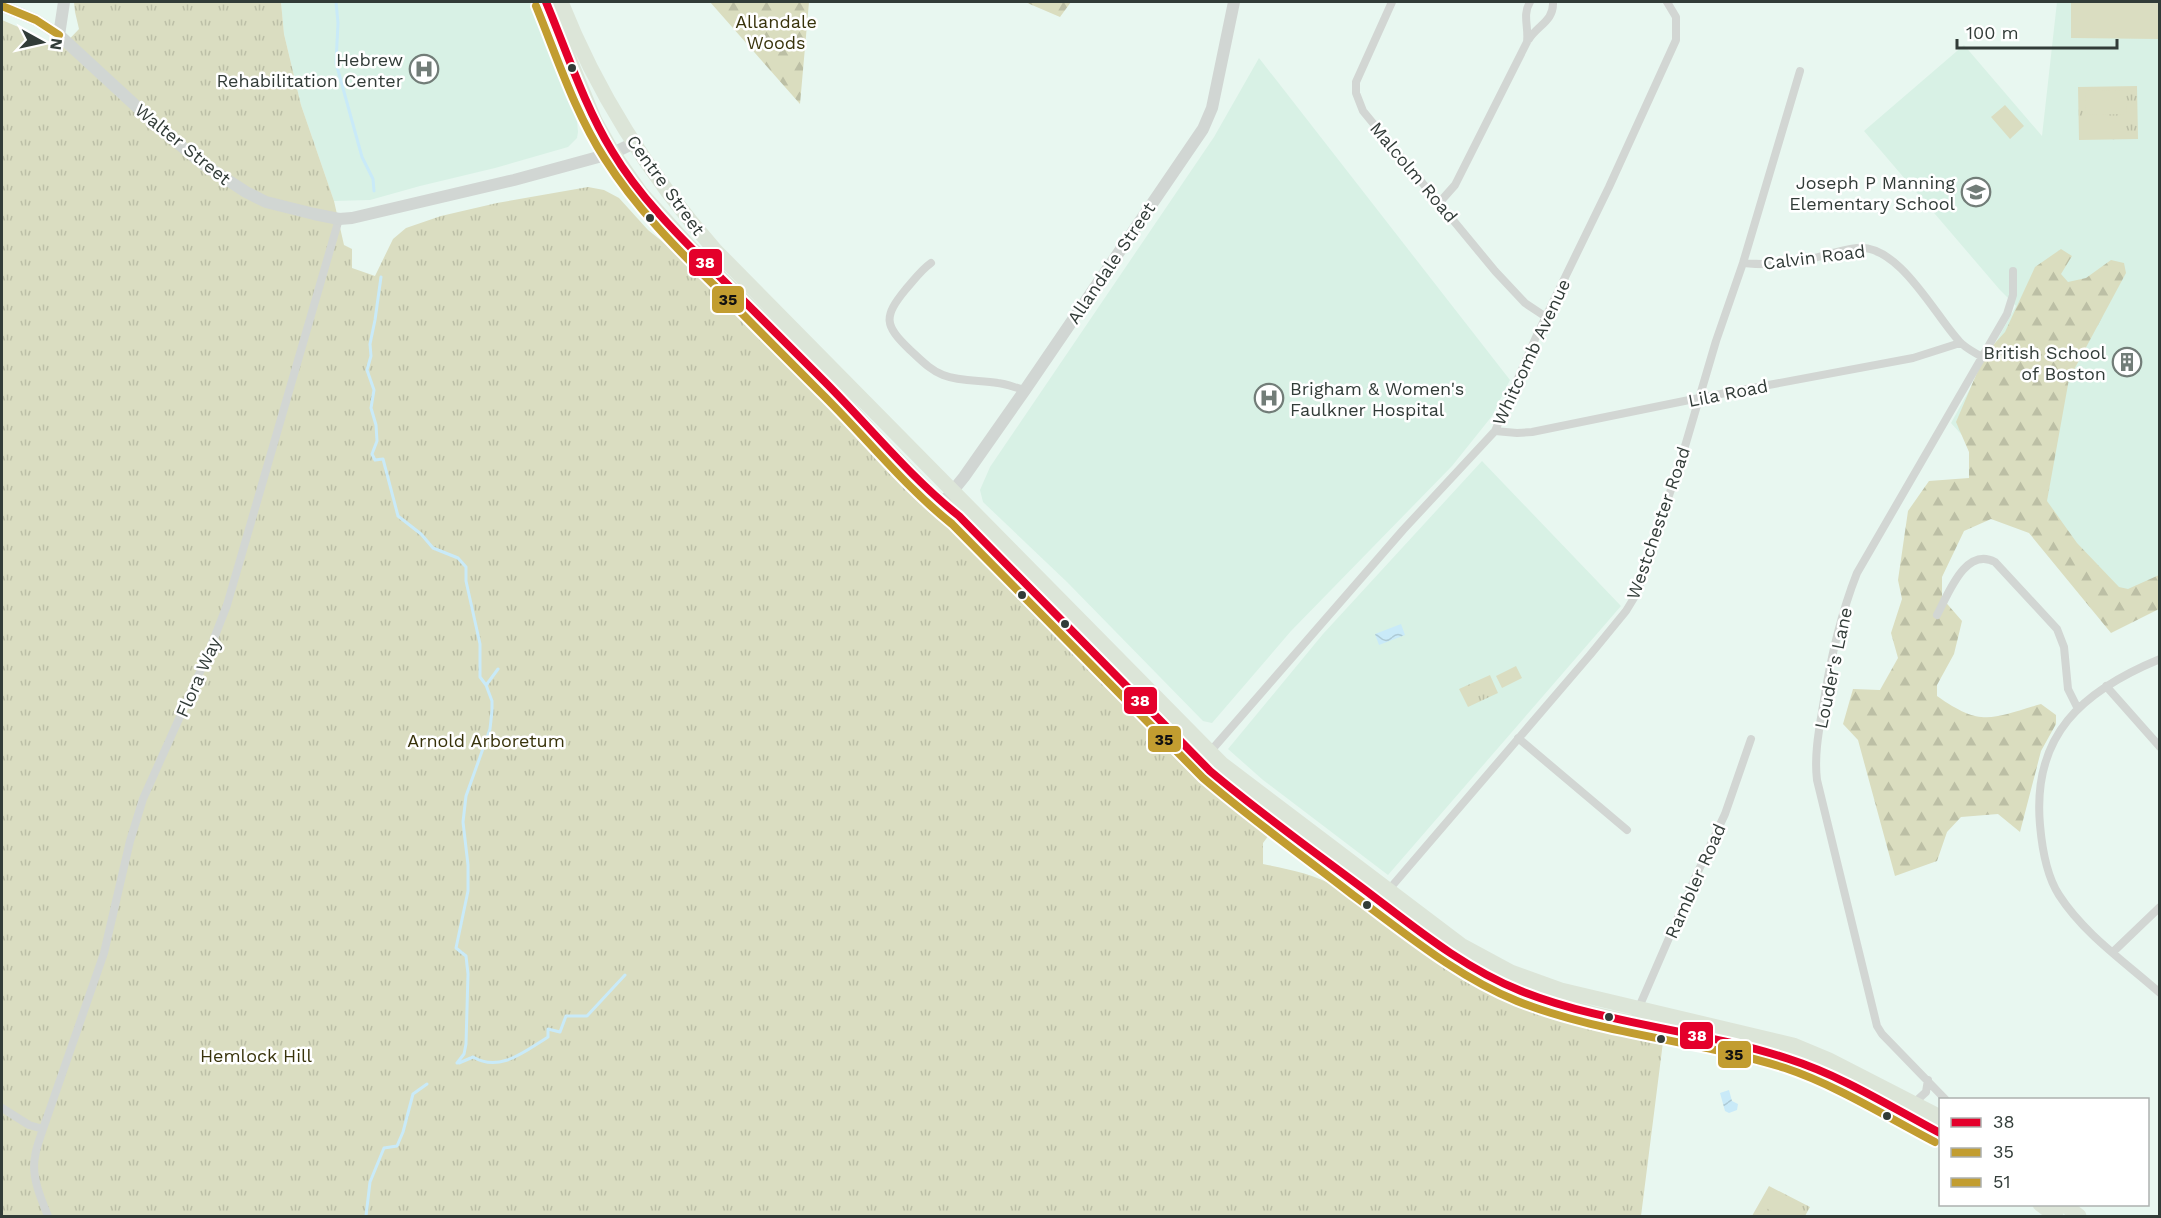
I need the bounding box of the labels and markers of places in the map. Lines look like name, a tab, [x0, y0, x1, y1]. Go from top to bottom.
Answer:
place label: Hebrew Rehabilitation Center	[216, 49, 403, 91]
hospital icon: Hebrew Rehabilitation Center	[408, 53, 440, 85]
unlabelled marker	[566, 62, 578, 74]
place label: Joseph P Manning Elementary School	[1789, 172, 1955, 214]
school or university icon: Joseph P Manning Elementary School	[1960, 176, 1992, 208]
unlabelled marker	[644, 212, 656, 224]
place label: British School of Boston	[1983, 342, 2106, 384]
building icon: British School of Boston	[2111, 346, 2143, 378]
place label: Brigham & Women's Faulkner Hospital	[1290, 378, 1464, 420]
hospital icon: Brigham & Women's Faulkner Hospital	[1253, 382, 1285, 414]
unlabelled marker	[1016, 589, 1028, 601]
unlabelled marker	[1059, 618, 1071, 630]
unlabelled marker	[1361, 899, 1373, 911]
unlabelled marker	[1603, 1011, 1615, 1023]
unlabelled marker	[1655, 1033, 1667, 1045]
unlabelled marker	[1881, 1110, 1893, 1122]

